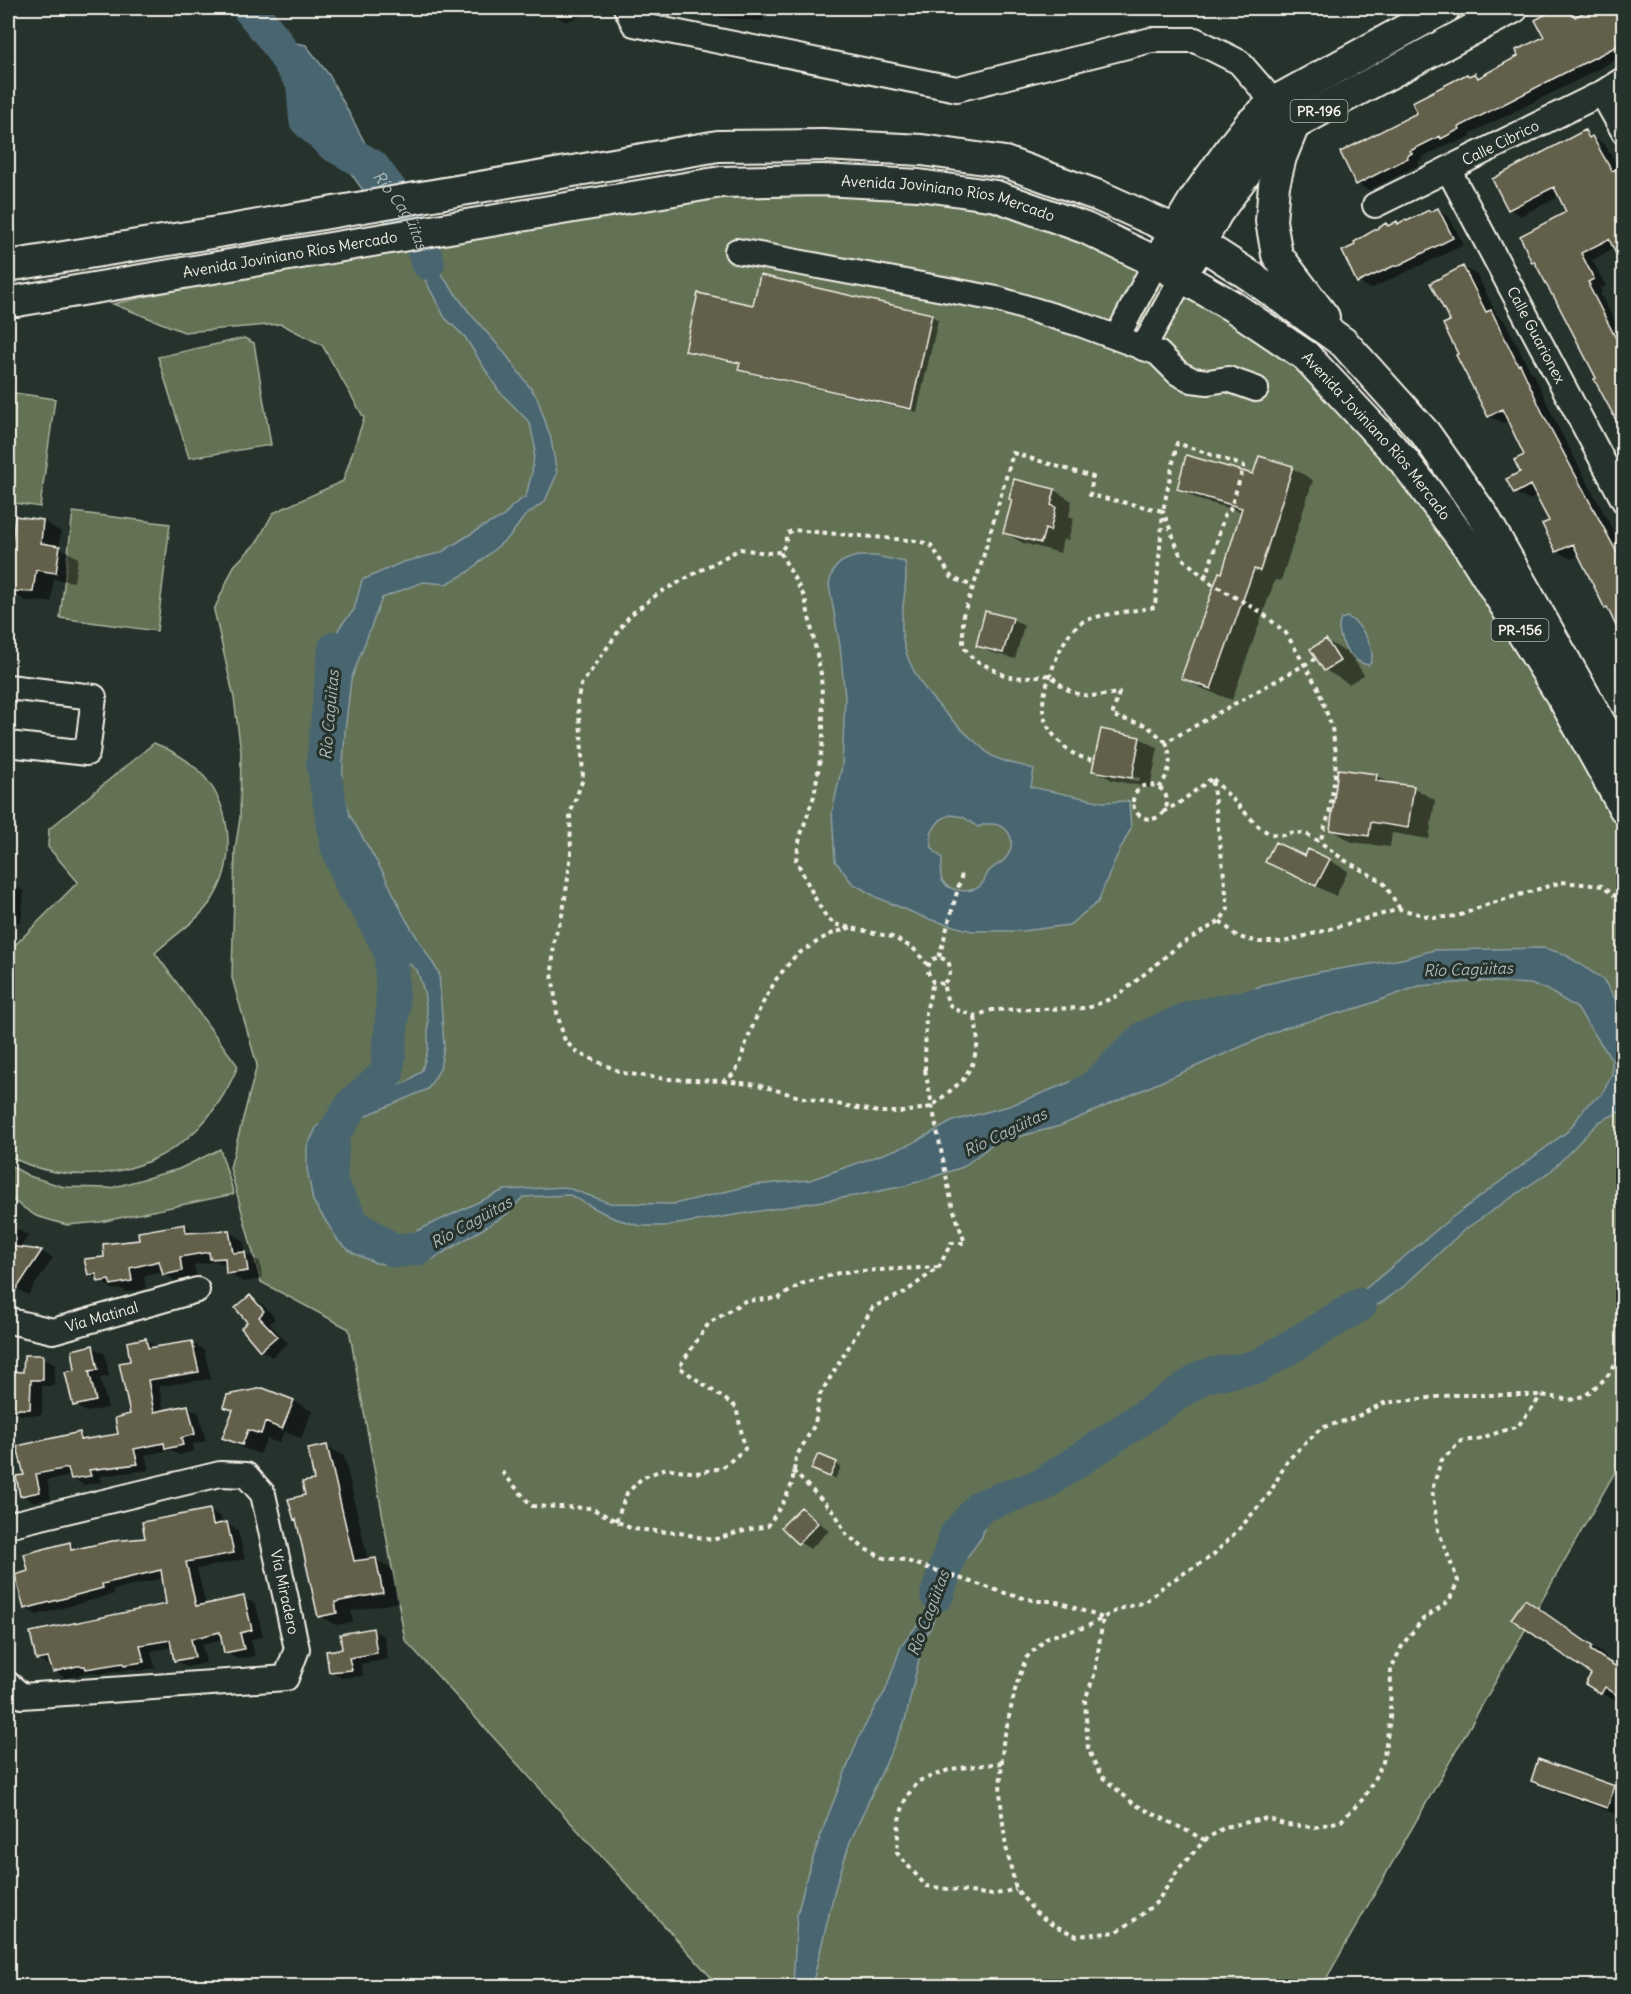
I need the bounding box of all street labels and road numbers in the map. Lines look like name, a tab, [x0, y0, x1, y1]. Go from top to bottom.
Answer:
road number: PR-196	[1290, 100, 1348, 122]
street label: Calle Cibrico	[1459, 116, 1542, 170]
street label: Avenida Joviniano Ríos Mercado	[841, 171, 1057, 225]
street label: Avenida Joviniano Ríos Mercado	[181, 227, 399, 282]
street label: Calle Guarionex	[1503, 283, 1570, 387]
street label: Avenida Joviniano Ríos Mercado	[1298, 348, 1455, 524]
road number: PR-156	[1492, 619, 1549, 641]
street label: Vía Matinal	[63, 1297, 140, 1336]
street label: Vía Miradero	[266, 1548, 304, 1636]

